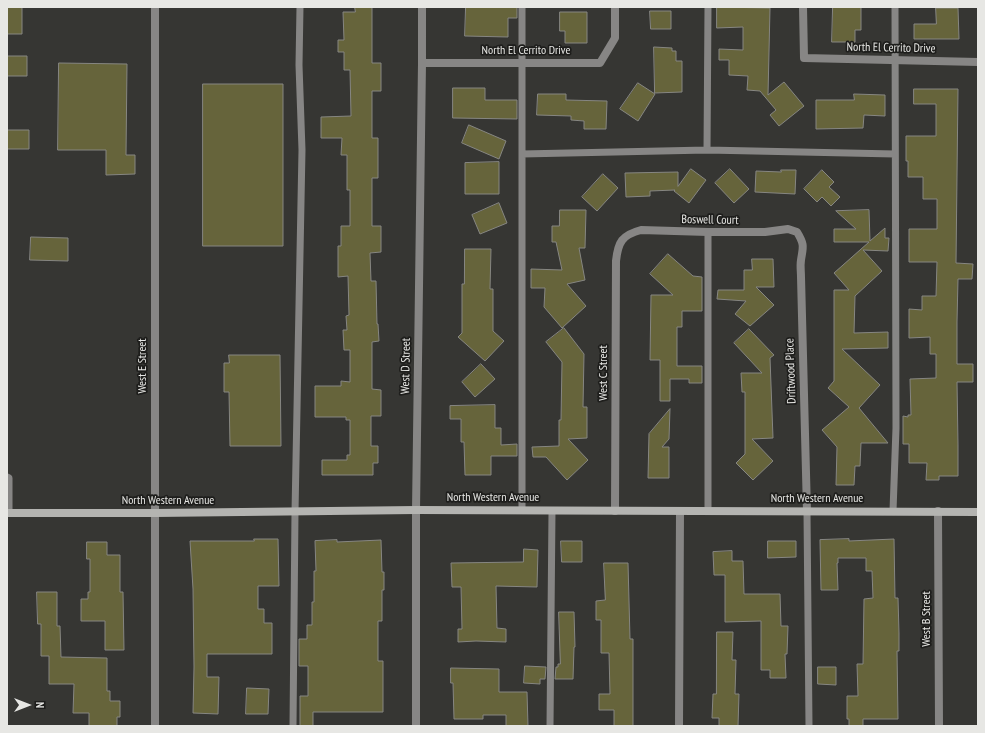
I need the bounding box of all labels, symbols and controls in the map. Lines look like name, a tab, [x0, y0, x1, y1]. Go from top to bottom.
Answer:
street label: North El Cerrito Drive	[846, 40, 936, 56]
street label: North El Cerrito Drive	[482, 44, 570, 58]
street label: Boswell Court	[681, 212, 739, 228]
street label: West E Street	[136, 338, 150, 394]
street label: West D Street	[398, 338, 414, 394]
street label: Driftwood Place	[783, 338, 799, 404]
street label: West C Street	[597, 345, 611, 401]
street label: North Western Avenue	[447, 491, 539, 505]
street label: North Western Avenue	[771, 492, 863, 506]
street label: North Western Avenue	[122, 494, 214, 508]
street label: West B Street	[920, 591, 934, 647]
north arrow	[8, 685, 48, 725]
text: N	[33, 702, 47, 708]

